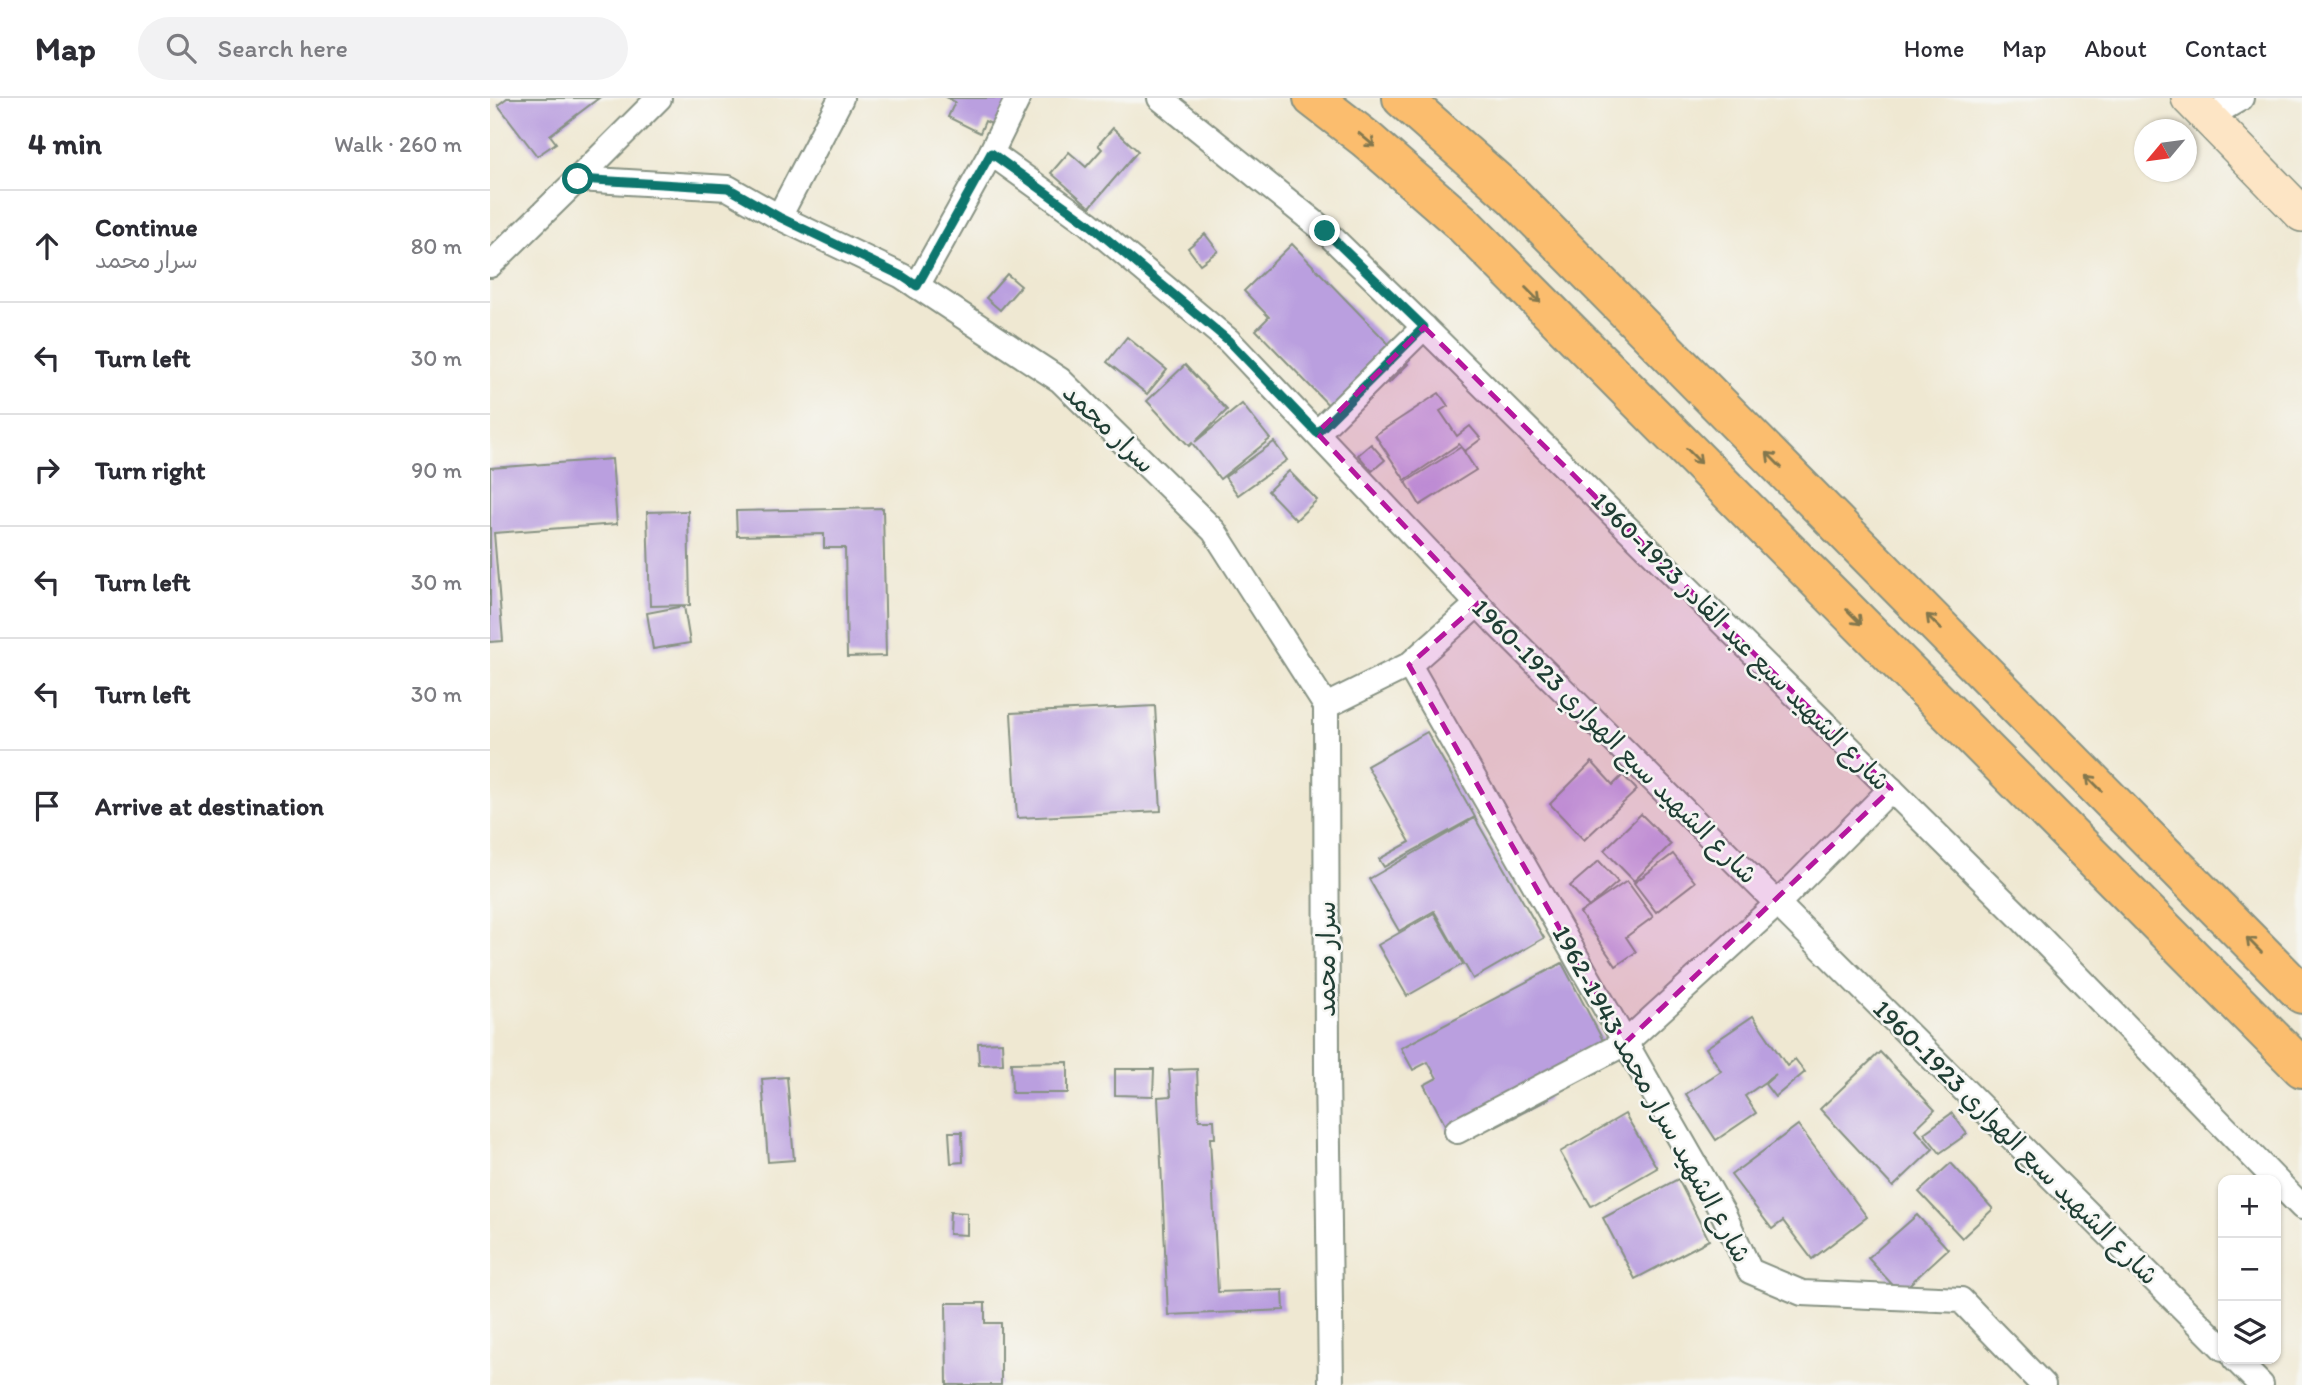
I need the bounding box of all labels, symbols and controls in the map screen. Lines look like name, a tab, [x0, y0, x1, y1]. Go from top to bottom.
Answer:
search box	[138, 17, 628, 80]
text: Map	[35, 29, 96, 68]
icon: search	[162, 29, 200, 67]
text: Search here	[218, 32, 348, 64]
text: Home	[1904, 34, 1964, 63]
text: Map	[2002, 34, 2046, 63]
text: About	[2084, 34, 2147, 63]
text: Contact	[2185, 34, 2267, 63]
north arrow	[2134, 119, 2197, 182]
text: 4 min	[28, 125, 102, 162]
text: Walk · 260 m	[334, 130, 462, 158]
one-way arrow	[1357, 132, 1375, 148]
route start	[562, 163, 593, 194]
text: Continue	[95, 211, 198, 243]
route end	[1309, 215, 1340, 246]
icon: ahead	[28, 227, 66, 265]
text: 80 m	[411, 232, 462, 260]
text: سرار محمد	[95, 246, 198, 274]
one-way arrow	[1525, 286, 1542, 303]
icon: left	[28, 339, 66, 377]
text: Turn left	[95, 342, 191, 374]
text: 30 m	[411, 344, 462, 372]
street label: سرار محمد	[1056, 376, 1162, 480]
one-way arrow	[1685, 447, 1702, 464]
icon: right	[28, 451, 66, 489]
one-way arrow	[1766, 452, 1783, 469]
text: Turn right	[95, 454, 206, 486]
text: 90 m	[411, 456, 462, 484]
street label: شارع الشهيد سبع عبد القادر 1923-1960	[1583, 485, 1897, 799]
icon: left	[28, 563, 66, 601]
text: Turn left	[95, 566, 191, 598]
text: 30 m	[411, 568, 462, 596]
street label: شارع الشهيد سبع الهواري 1923-1960	[1463, 592, 1764, 893]
one-way arrow	[1845, 609, 1862, 626]
one-way arrow	[1926, 613, 1943, 630]
icon: left	[28, 675, 66, 713]
text: Turn left	[95, 678, 191, 710]
text: 30 m	[411, 680, 462, 708]
one-way arrow	[2086, 775, 2103, 792]
icon: arrive	[28, 787, 66, 825]
text: Arrive at destination	[95, 790, 324, 822]
street label: سرار محمد	[1310, 901, 1342, 1017]
street label: شارع الشهيد سرار محمد 1943-1962	[1544, 920, 1758, 1269]
one-way arrow	[2246, 937, 2263, 954]
street label: شارع الشهيد سبع الهواري 1923-1960	[1864, 993, 2165, 1294]
map controls	[2218, 1175, 2281, 1364]
button: +	[2218, 1175, 2281, 1238]
button: −	[2218, 1238, 2281, 1301]
button: layers	[2218, 1301, 2281, 1364]

